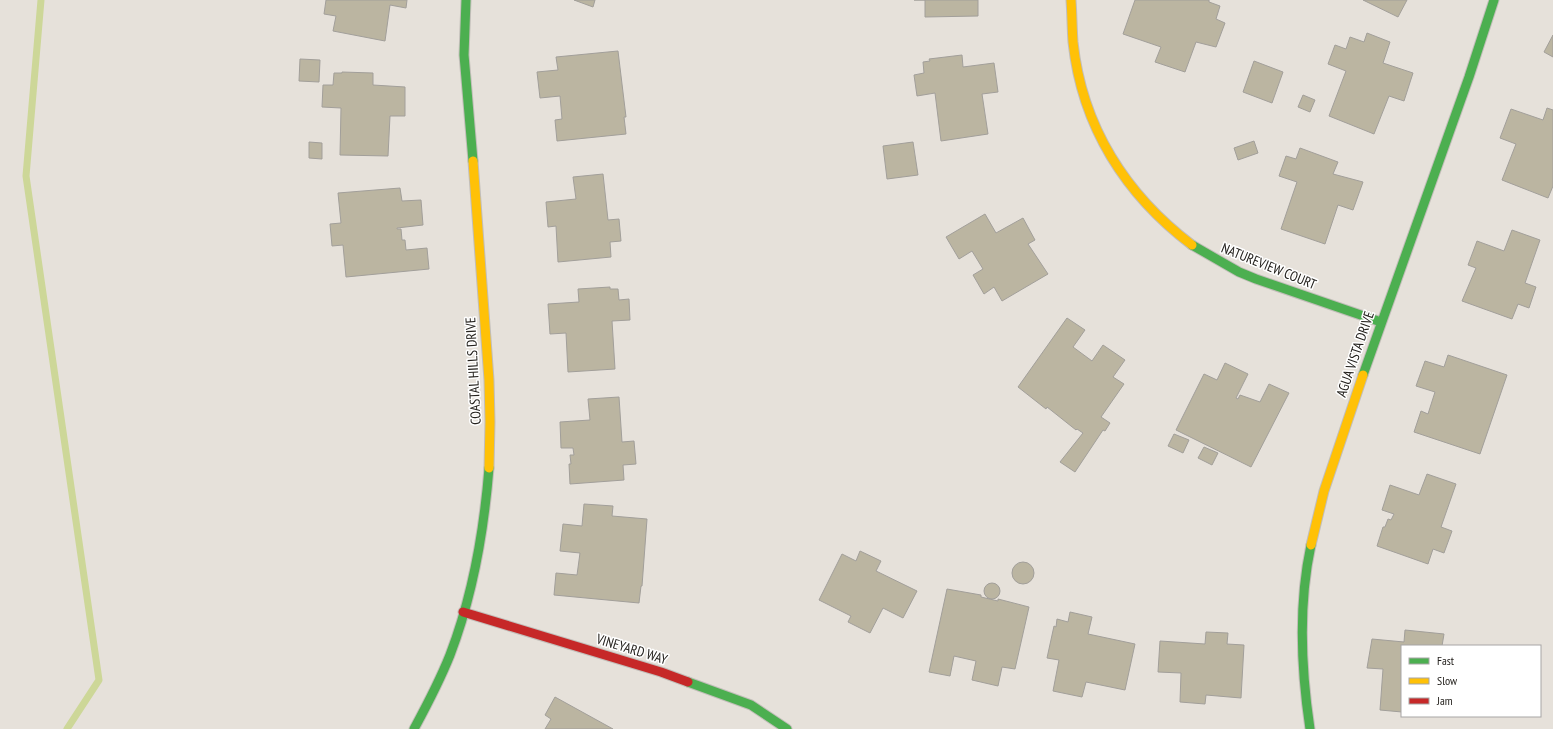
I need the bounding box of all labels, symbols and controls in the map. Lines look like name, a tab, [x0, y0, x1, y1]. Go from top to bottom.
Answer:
street label: NATUREVIEW COURT	[1219, 239, 1320, 294]
street label: AGUA VISTA DRIVE	[1332, 309, 1378, 399]
street label: COASTAL HILLS DRIVE	[461, 317, 485, 425]
street label: VINEYARD WAY	[593, 629, 670, 669]
legend	[1401, 645, 1541, 717]
text: Fast	[1437, 653, 1455, 668]
text: Slow	[1437, 673, 1458, 688]
text: Jam	[1436, 693, 1453, 708]

